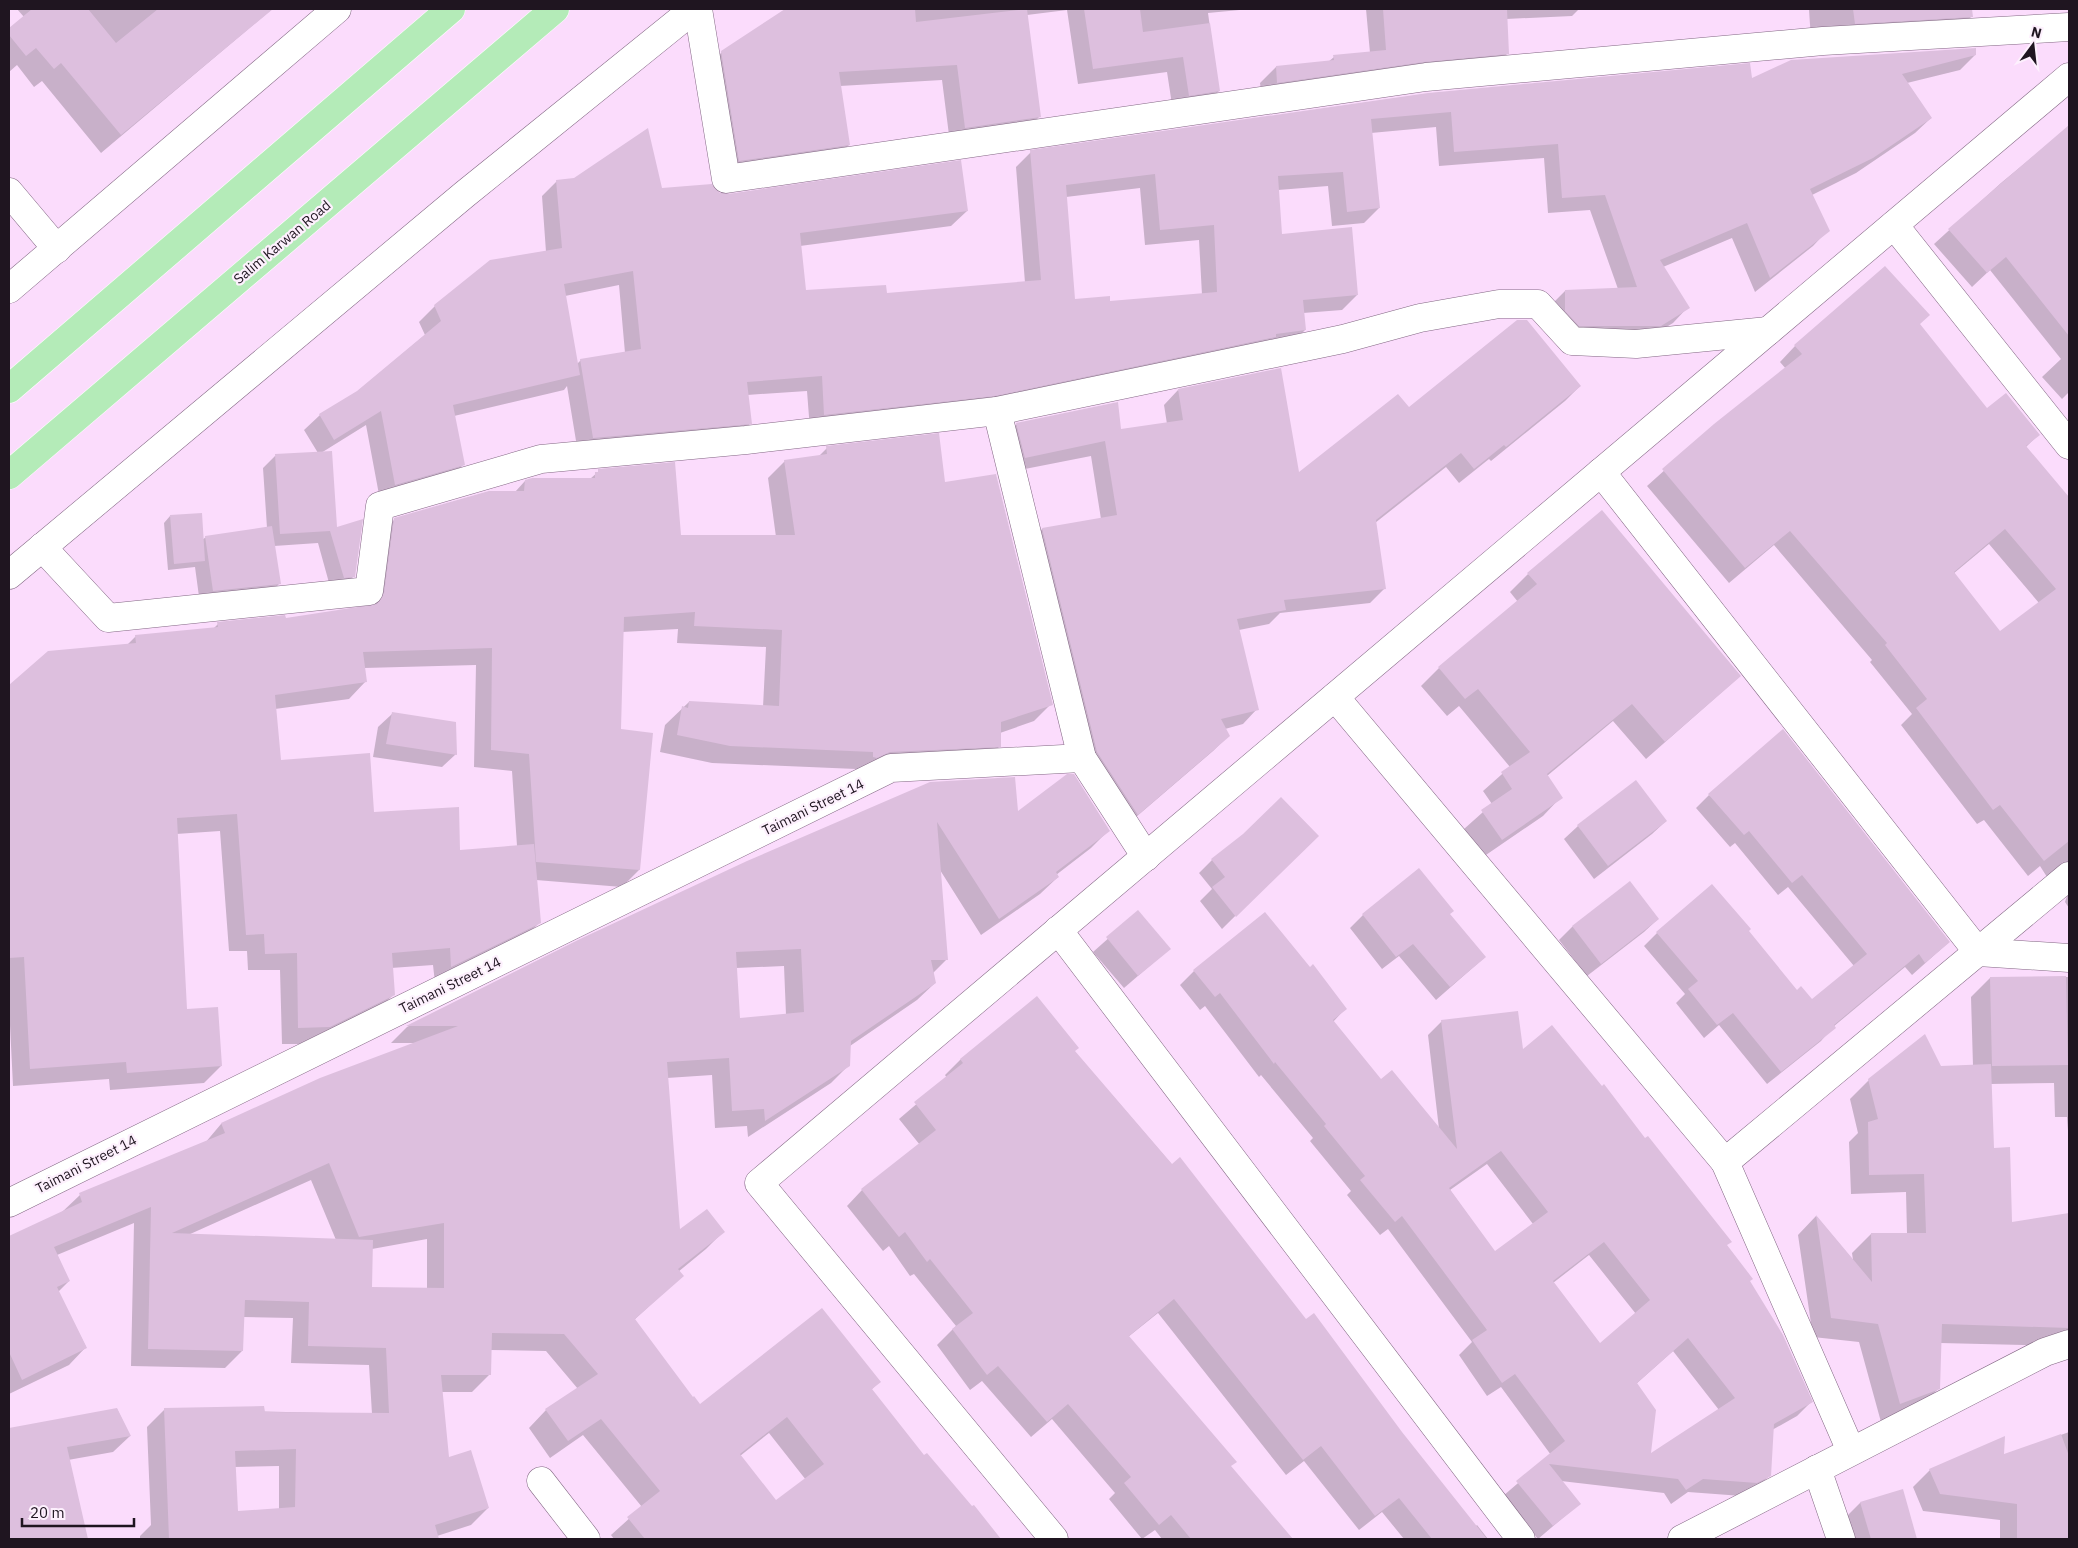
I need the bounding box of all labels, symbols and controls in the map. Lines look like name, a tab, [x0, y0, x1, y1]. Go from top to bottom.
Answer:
north arrow	[2008, 20, 2058, 70]
text: N	[2029, 22, 2044, 42]
street label: Salim Karwan Road	[230, 196, 334, 288]
street label: Taimani Street 14	[759, 775, 867, 839]
street label: Taimani Street 14	[396, 953, 504, 1017]
street label: Taimani Street 14	[32, 1131, 140, 1197]
scale bar	[22, 1496, 135, 1528]
text: 20 m	[30, 1503, 65, 1522]

